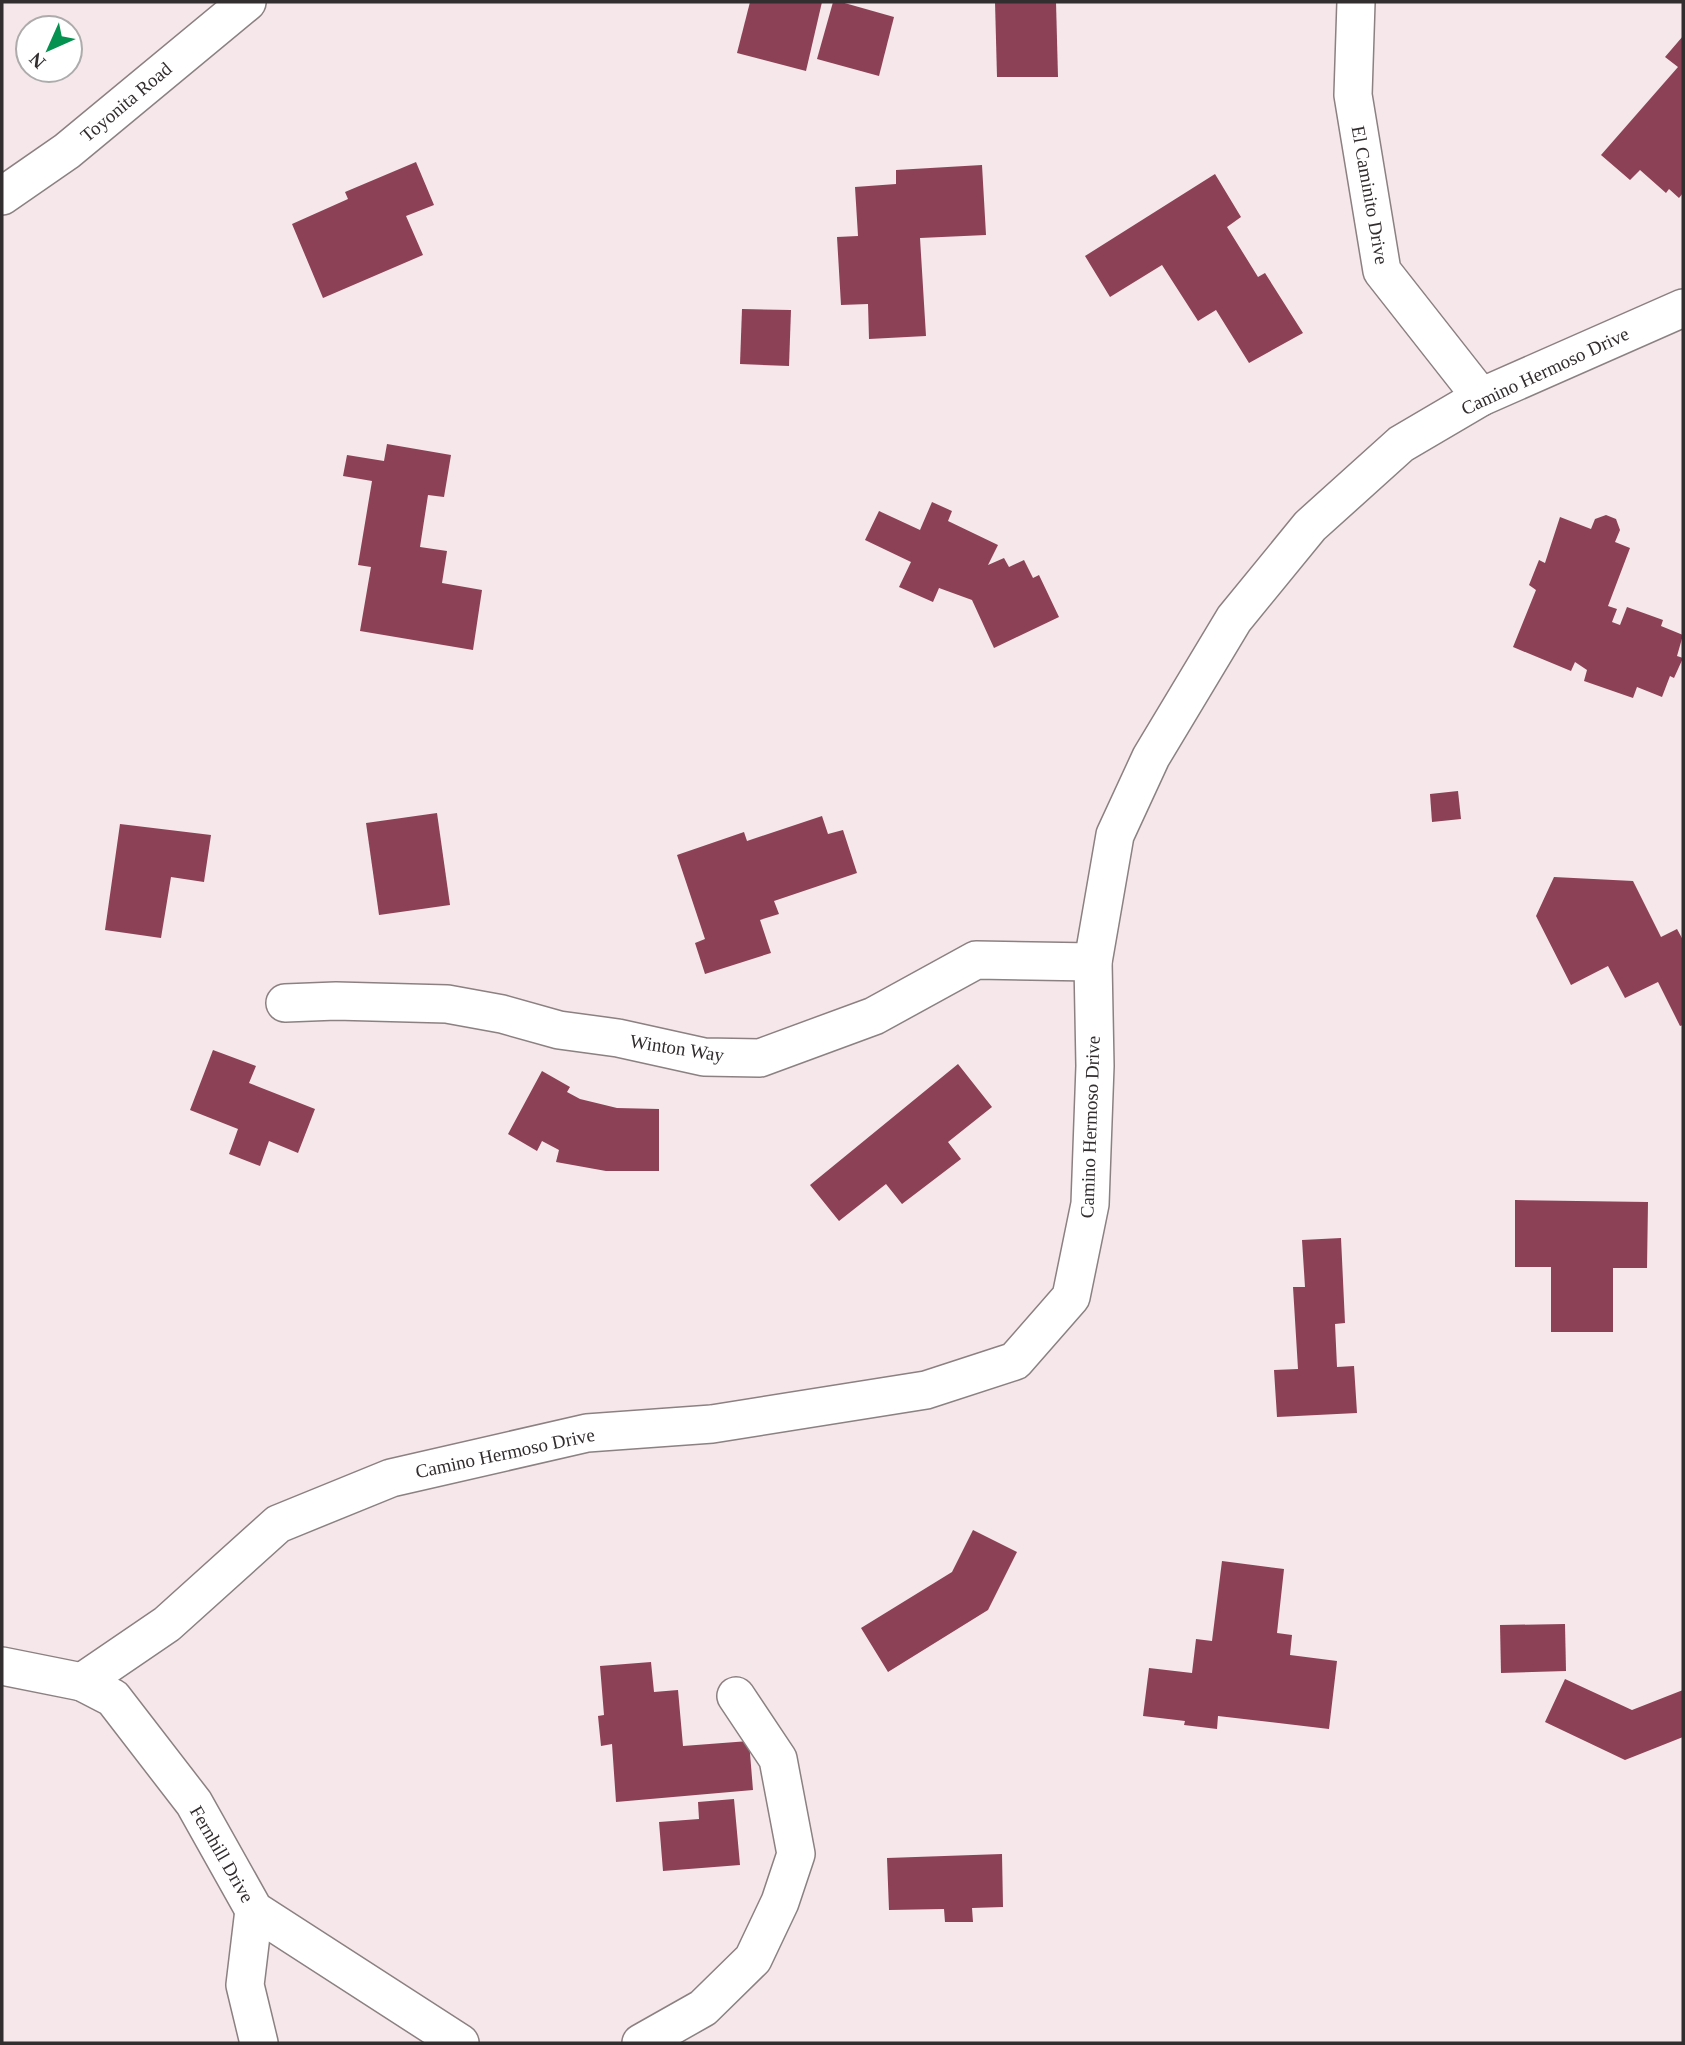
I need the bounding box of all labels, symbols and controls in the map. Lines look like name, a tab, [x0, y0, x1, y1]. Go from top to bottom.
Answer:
north arrow	[14, 14, 84, 84]
text: N	[25, 48, 50, 73]
street label: Toyonita Road	[76, 58, 176, 146]
street label: El Caminito Drive	[1347, 124, 1393, 266]
street label: Camino Hermoso Drive	[1458, 323, 1632, 419]
street label: Winton Way	[628, 1030, 726, 1066]
street label: Camino Hermoso Drive	[1076, 1035, 1104, 1219]
street label: Camino Hermoso Drive	[414, 1424, 596, 1482]
street label: Fernhill Drive	[186, 1802, 258, 1906]

